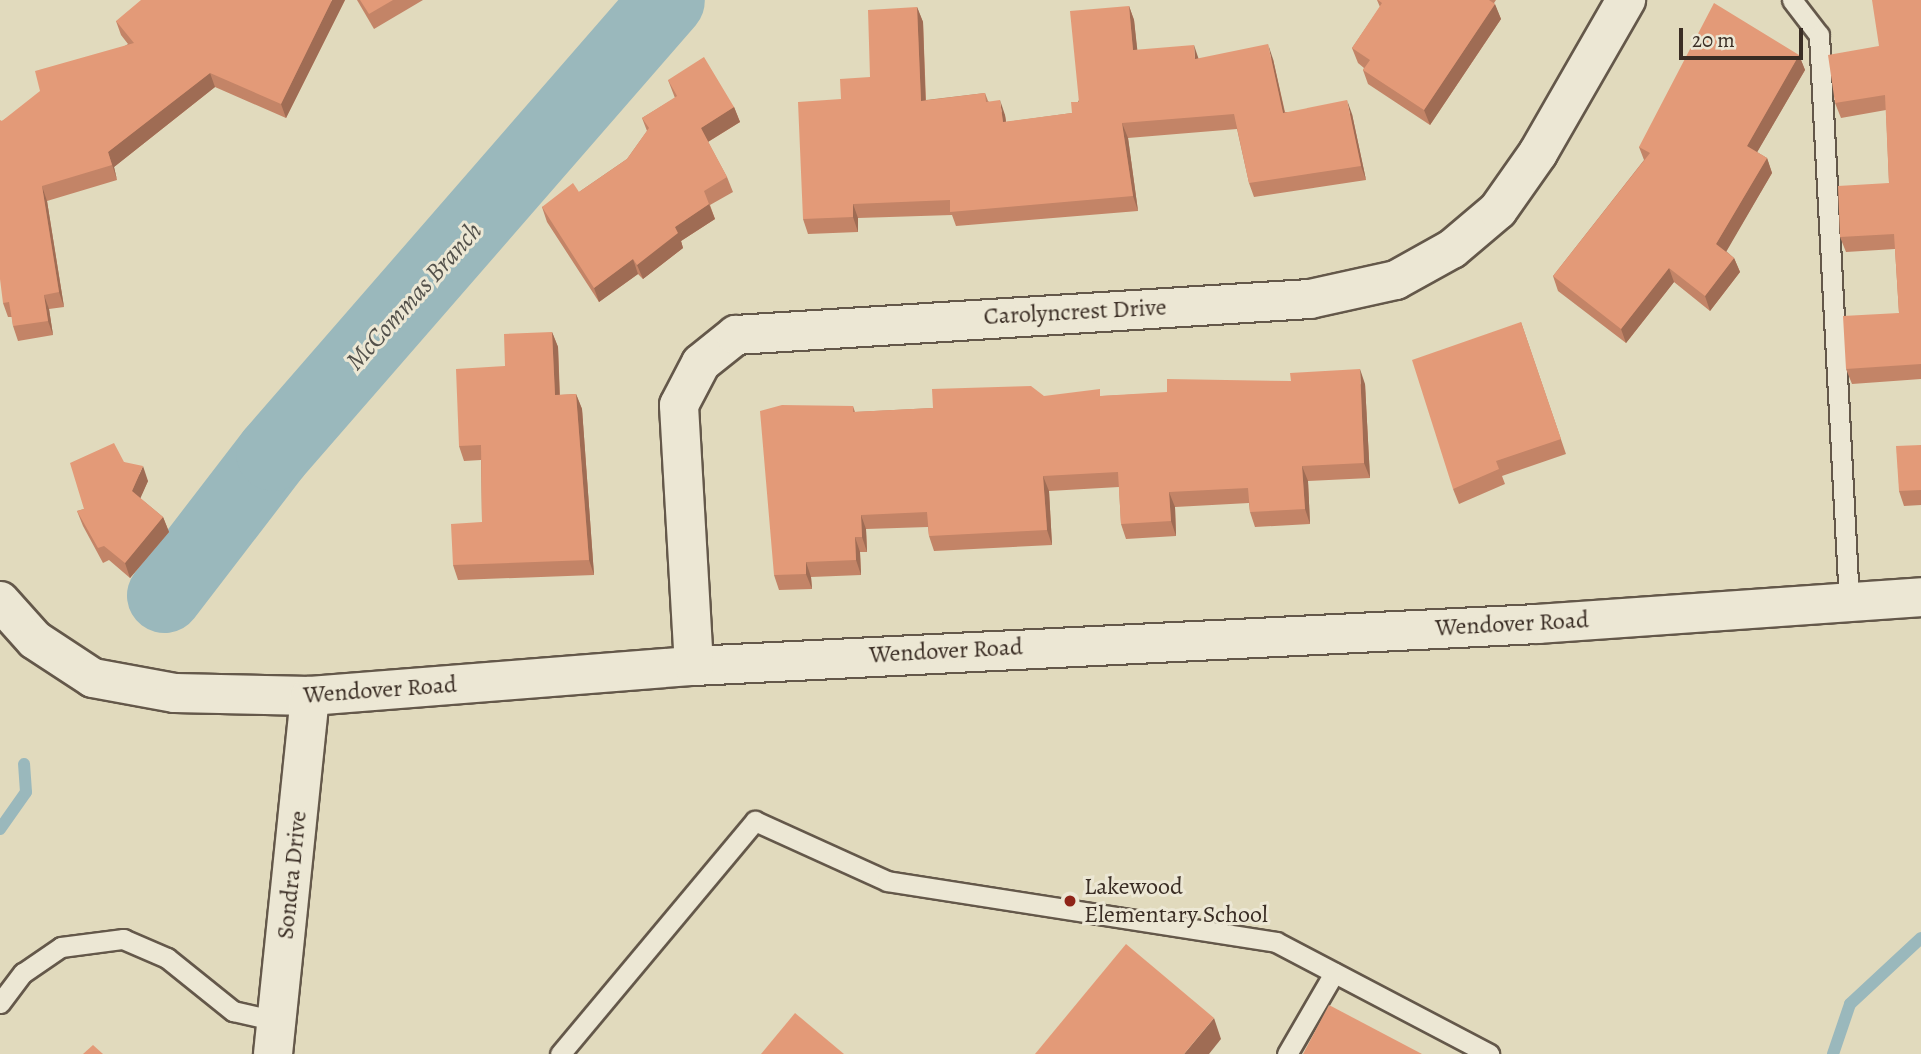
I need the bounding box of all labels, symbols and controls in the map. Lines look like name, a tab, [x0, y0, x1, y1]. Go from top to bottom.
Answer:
scale bar	[1683, 14, 1807, 58]
text: 20 m	[1692, 26, 1735, 54]
water label: McCommas Branch	[339, 215, 489, 377]
street label: Carolyncrest Drive	[983, 293, 1167, 331]
street label: Wendover Road	[1434, 606, 1590, 642]
street label: Wendover Road	[868, 633, 1024, 669]
street label: Wendover Road	[302, 670, 458, 710]
street label: Sondra Drive	[271, 809, 313, 941]
place label: Lakewood Elementary School	[1084, 873, 1268, 929]
marker: Lakewood Elementary School	[1062, 893, 1078, 909]

